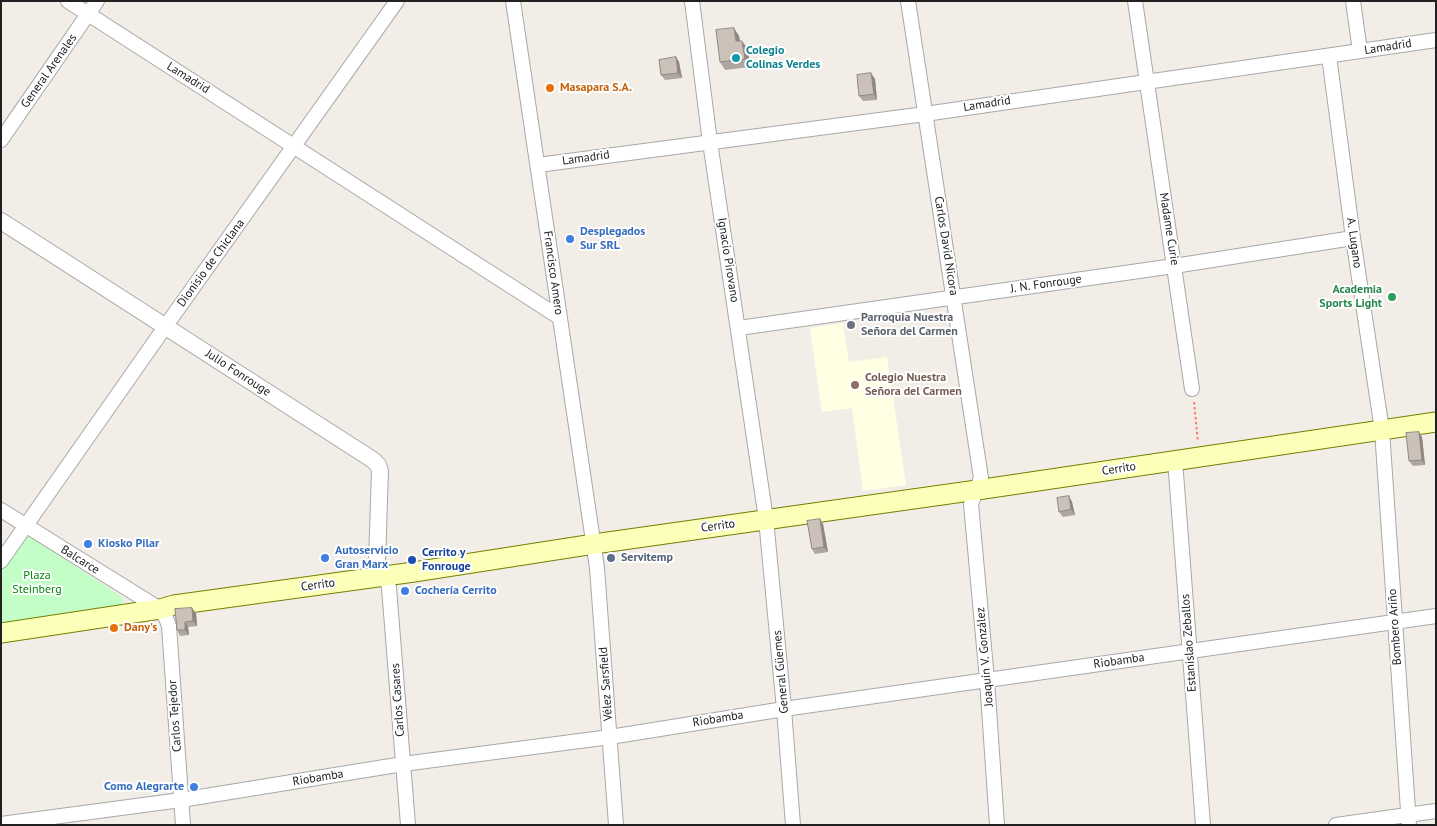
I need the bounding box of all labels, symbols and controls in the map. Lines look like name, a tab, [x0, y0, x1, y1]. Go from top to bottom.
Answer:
street label: General Arenales	[18, 31, 80, 111]
street label: Lamadrid	[1363, 36, 1413, 58]
place label: Colegio Colinas Verdes	[746, 44, 820, 72]
marker: Colegio Colinas Verdes	[730, 52, 742, 64]
street label: Lamadrid	[164, 59, 212, 97]
place label: Masapara S.A.	[560, 81, 632, 95]
marker: Masapara S.A.	[544, 82, 556, 94]
street label: Lamadrid	[962, 93, 1012, 115]
street label: Lamadrid	[561, 148, 611, 168]
street label: Madame Curie	[1156, 192, 1182, 266]
street label: Carlos David Nicora	[931, 195, 961, 297]
street label: Dionisio de Chiclana	[174, 216, 248, 310]
street label: Ignacio Pirovano	[714, 217, 742, 303]
street label: A. Lugano	[1343, 217, 1365, 269]
place label: Desplegados Sur SRL	[580, 225, 645, 253]
street label: Francisco Amero	[540, 230, 566, 316]
marker: Desplegados Sur SRL	[564, 233, 576, 245]
street label: J. N. Fonrouge	[1009, 272, 1083, 296]
place label: Academia Sports Light	[1319, 283, 1382, 311]
marker: Academia Sports Light	[1386, 291, 1398, 303]
place label: Parroquia Nuestra Señora del Carmen	[861, 311, 958, 339]
marker: Parroquia Nuestra Señora del Carmen	[845, 319, 857, 331]
street label: Julio Fonrouge	[203, 347, 273, 399]
place label: Colegio Nuestra Señora del Carmen	[865, 371, 962, 399]
marker: Colegio Nuestra Señora del Carmen	[849, 379, 861, 391]
street label: Cerrito	[1101, 459, 1137, 479]
street label: Cerrito	[700, 516, 736, 536]
place label: Kiosko Pilar	[98, 537, 159, 551]
marker: Kiosko Pilar	[82, 538, 94, 550]
street label: Balcarce	[58, 542, 102, 578]
place label: Autoservicio Gran Marx	[335, 544, 398, 572]
place label: Cerrito y Fonrouge	[422, 546, 471, 574]
place label: Servitemp	[621, 551, 673, 565]
marker: Autoservicio Gran Marx	[319, 552, 331, 564]
marker: Servitemp	[605, 552, 617, 564]
marker: Cerrito y Fonrouge	[406, 554, 418, 566]
park label: Plaza Steinberg	[12, 569, 62, 597]
street label: Cerrito	[300, 575, 336, 595]
place label: Cochería Cerrito	[415, 584, 497, 598]
marker: Cochería Cerrito	[399, 585, 411, 597]
street label: Bombero Ariño	[1385, 588, 1405, 666]
street label: Estanislao Zeballos	[1178, 593, 1200, 693]
street label: Joaquín V. González	[973, 607, 997, 707]
place label: Dany's	[124, 621, 157, 635]
marker: Dany's	[108, 622, 120, 634]
street label: General Güemes	[770, 630, 792, 714]
street label: Vélez Sarsfield	[596, 646, 616, 722]
street label: Riobamba	[1093, 650, 1145, 672]
street label: Carlos Casares	[388, 663, 408, 737]
street label: Carlos Tejedor	[165, 679, 185, 753]
street label: Riobamba	[691, 708, 745, 730]
street label: Riobamba	[291, 767, 345, 789]
place label: Como Alegrarte	[104, 780, 184, 794]
marker: Como Alegrarte	[188, 781, 200, 793]

